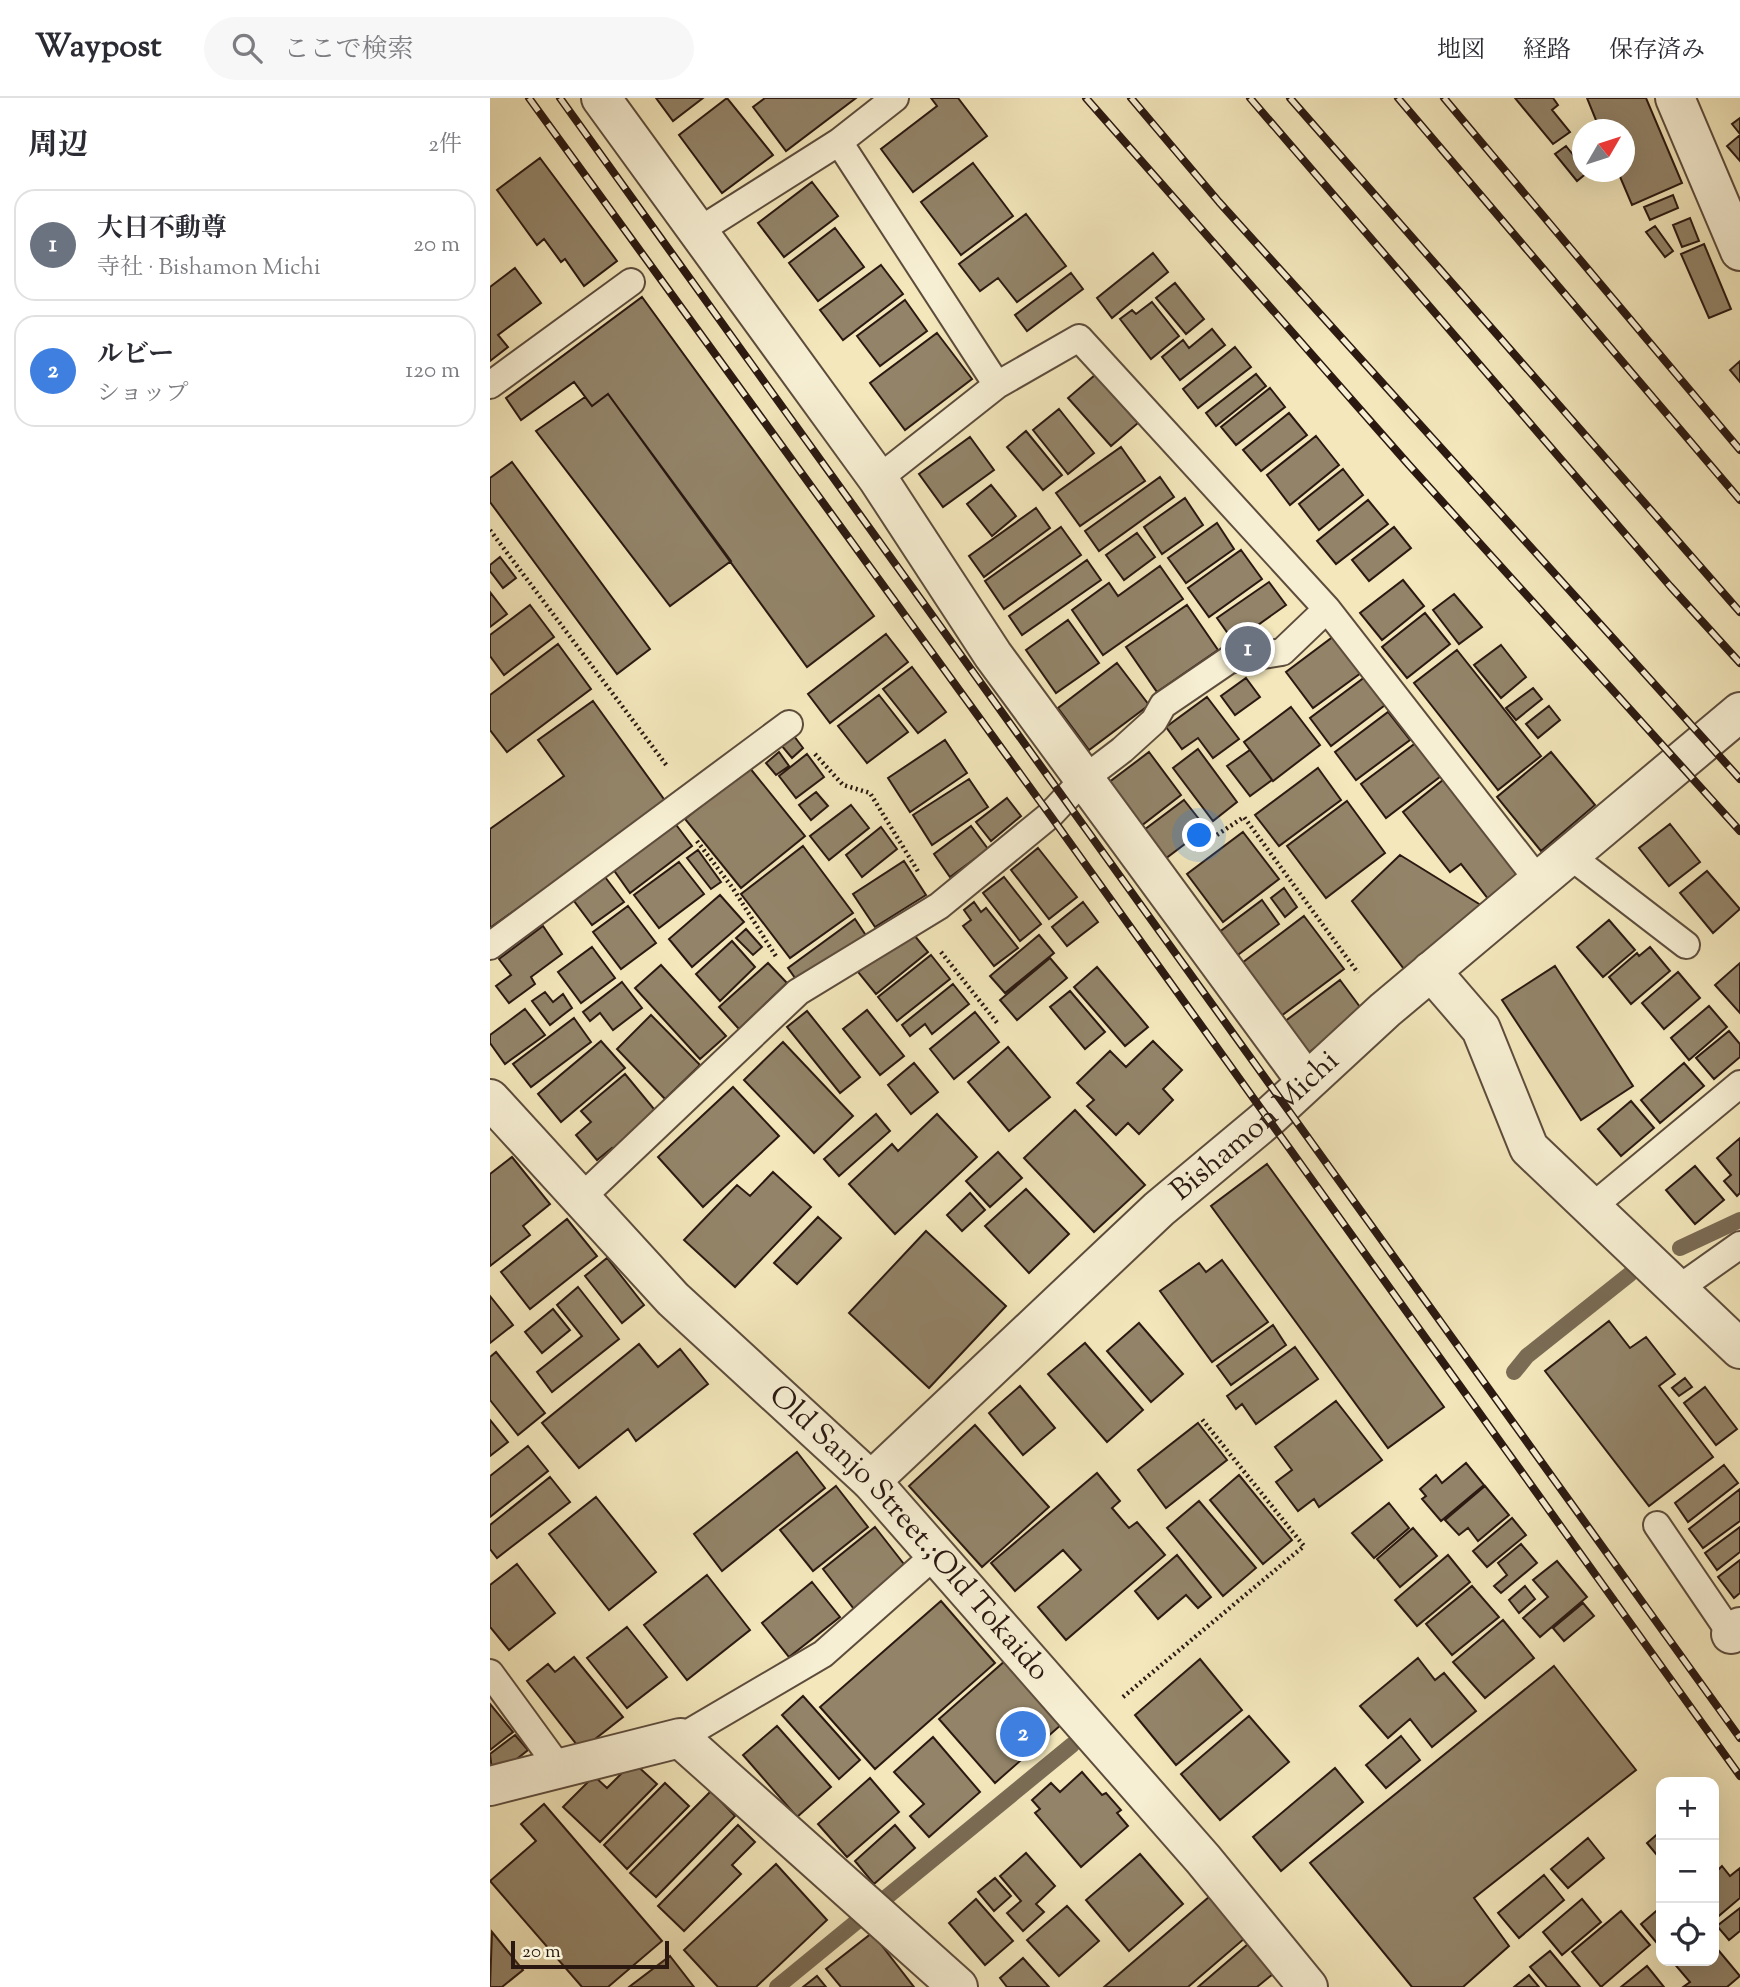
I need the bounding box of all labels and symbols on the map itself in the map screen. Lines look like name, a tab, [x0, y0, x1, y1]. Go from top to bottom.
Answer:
north arrow	[1572, 119, 1635, 182]
pin: 1	[1225, 623, 1271, 675]
your location	[1182, 818, 1216, 852]
street label: Bishamon Michi	[1162, 1041, 1349, 1212]
street label: Old Sanjo Street.;Old Tokaido	[759, 1375, 1059, 1691]
pin: 2	[1000, 1708, 1046, 1760]
scale bar	[511, 1938, 668, 1970]

